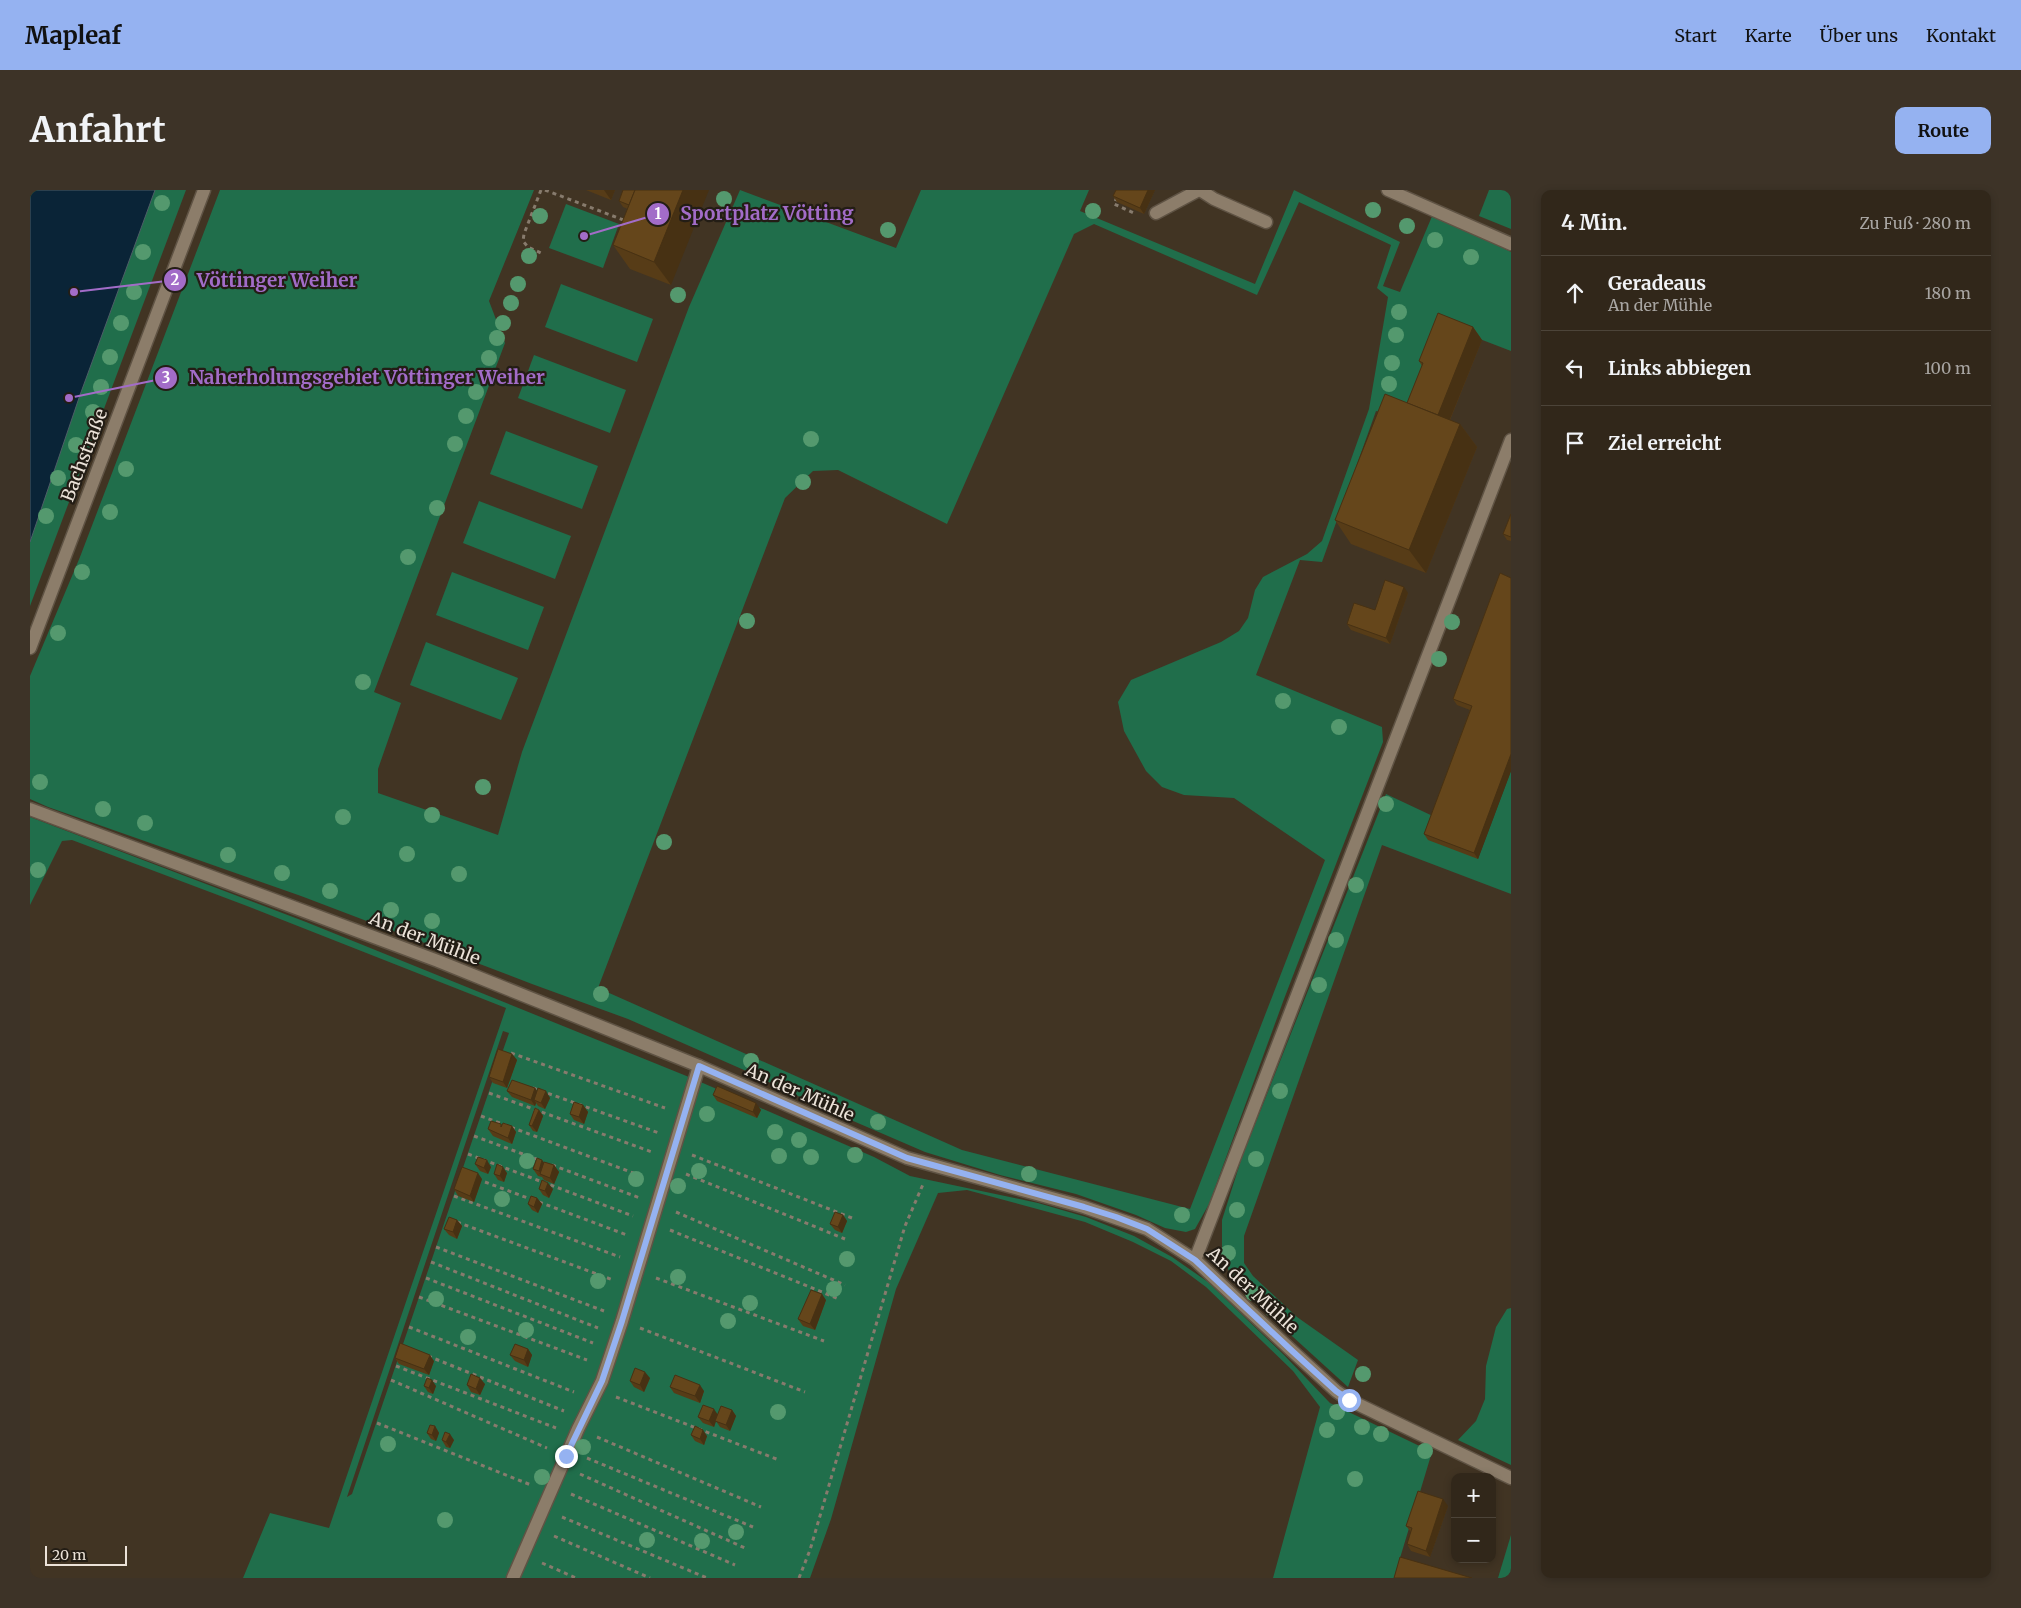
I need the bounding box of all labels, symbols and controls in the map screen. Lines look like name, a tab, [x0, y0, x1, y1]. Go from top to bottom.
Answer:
text: Mapleaf	[25, 20, 121, 51]
text: Start	[1674, 24, 1717, 47]
text: Karte	[1745, 24, 1792, 47]
text: Über uns	[1820, 24, 1898, 47]
text: Kontakt	[1926, 24, 1996, 47]
button: Route	[1895, 107, 1991, 154]
text: Anfahrt	[30, 108, 166, 152]
callout: Sportplatz Vötting	[646, 197, 864, 231]
text: Sportplatz Vötting	[680, 201, 854, 225]
text: 1	[655, 204, 662, 223]
text: 4 Min.	[1561, 209, 1628, 236]
text: Zu Fuß · 280 m	[1859, 213, 1971, 233]
callout: Vöttinger Weiher	[162, 263, 368, 297]
text: Vöttinger Weiher	[196, 268, 358, 292]
text: 2	[171, 270, 180, 289]
text: Geradeaus	[1608, 271, 1706, 295]
icon: ahead	[1561, 279, 1589, 307]
text: 180 m	[1925, 283, 1971, 303]
text: An der Mühle	[1608, 295, 1712, 315]
icon: left	[1561, 354, 1589, 382]
text: Links abbiegen	[1608, 356, 1751, 380]
text: 100 m	[1924, 358, 1971, 378]
callout: Naherholungsgebiet Vöttinger Weiher	[154, 361, 555, 395]
text: Naherholungsgebiet Vöttinger Weiher	[189, 365, 545, 389]
text: 3	[162, 368, 170, 387]
street label: Bachstraße	[56, 405, 112, 505]
icon: arrive	[1561, 429, 1589, 457]
text: Ziel erreicht	[1608, 431, 1721, 455]
street label: An der Mühle	[365, 906, 484, 970]
street label: An der Mühle	[741, 1057, 858, 1126]
street label: An der Mühle	[1202, 1241, 1304, 1338]
route start	[1338, 1389, 1361, 1412]
route end	[555, 1445, 578, 1468]
map controls	[1451, 1473, 1496, 1563]
button: +	[1451, 1473, 1496, 1518]
button: −	[1451, 1518, 1496, 1563]
scale bar	[45, 1543, 128, 1566]
text: 20 m	[52, 1546, 86, 1564]

